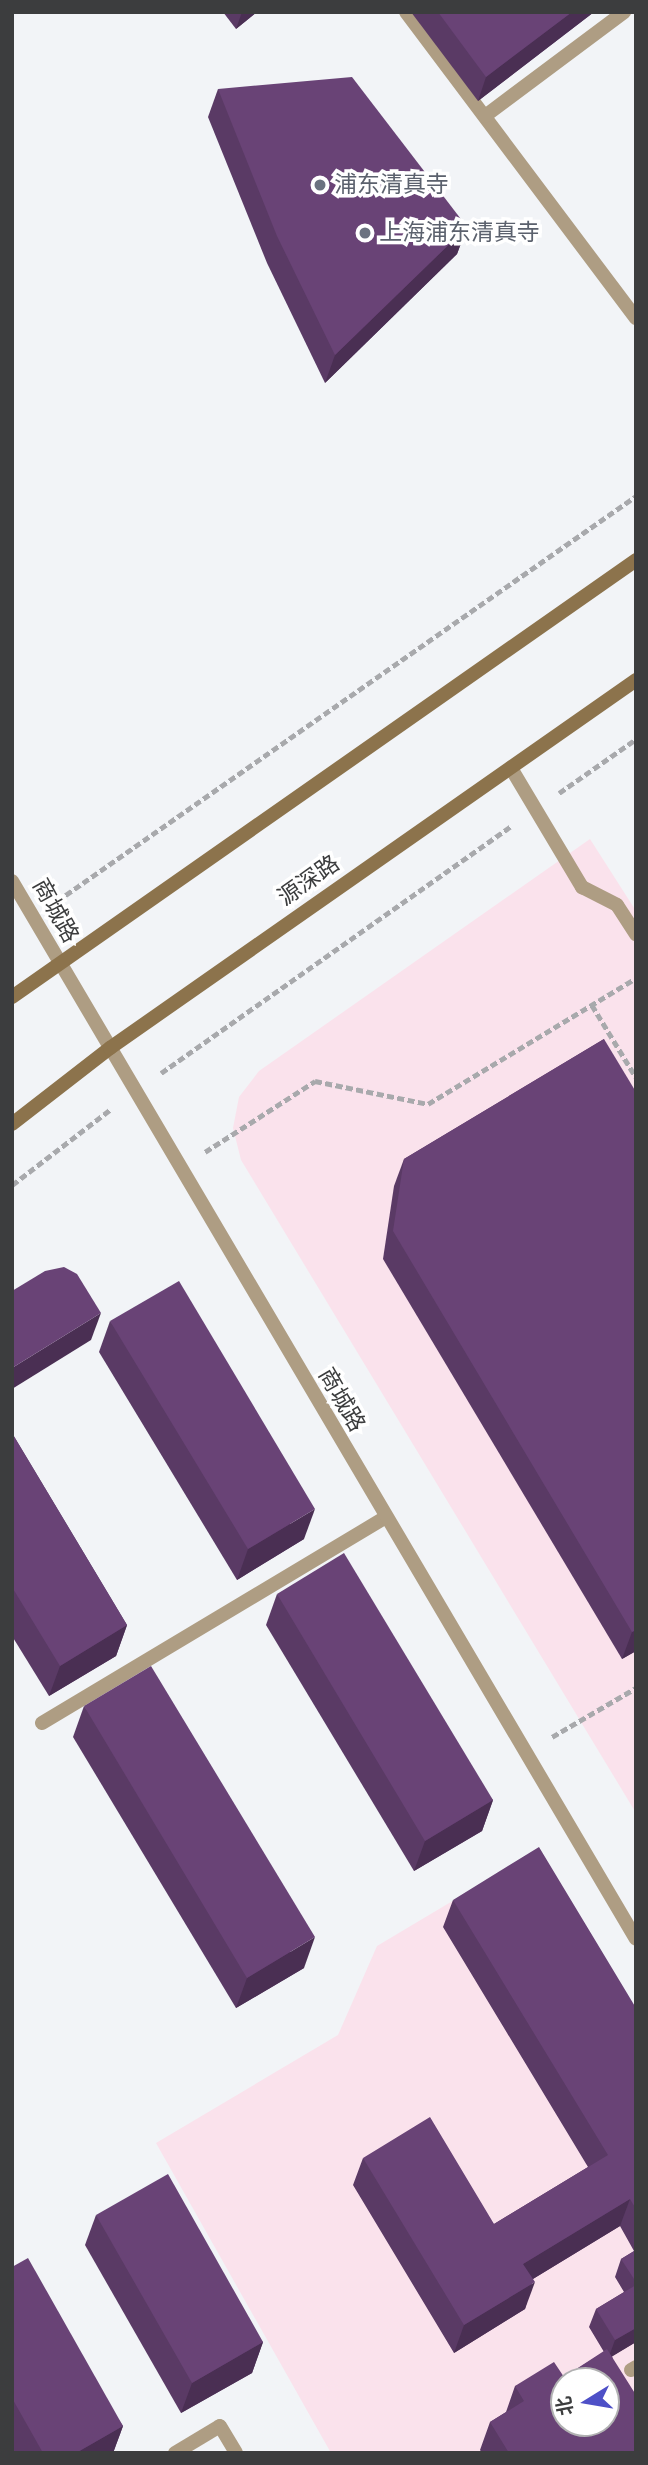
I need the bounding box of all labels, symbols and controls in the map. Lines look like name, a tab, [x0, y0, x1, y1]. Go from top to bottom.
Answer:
place label: 浦东清真寺	[334, 171, 449, 199]
marker: 浦东清真寺	[312, 177, 328, 193]
place label: 上海浦东清真寺	[379, 219, 540, 247]
marker: 上海浦东清真寺	[357, 225, 373, 241]
street label: 源深路	[273, 850, 345, 912]
street label: 商城路	[26, 874, 84, 948]
street label: 商城路	[312, 1363, 370, 1437]
north arrow	[550, 2367, 620, 2437]
text: 北	[553, 2394, 579, 2417]

